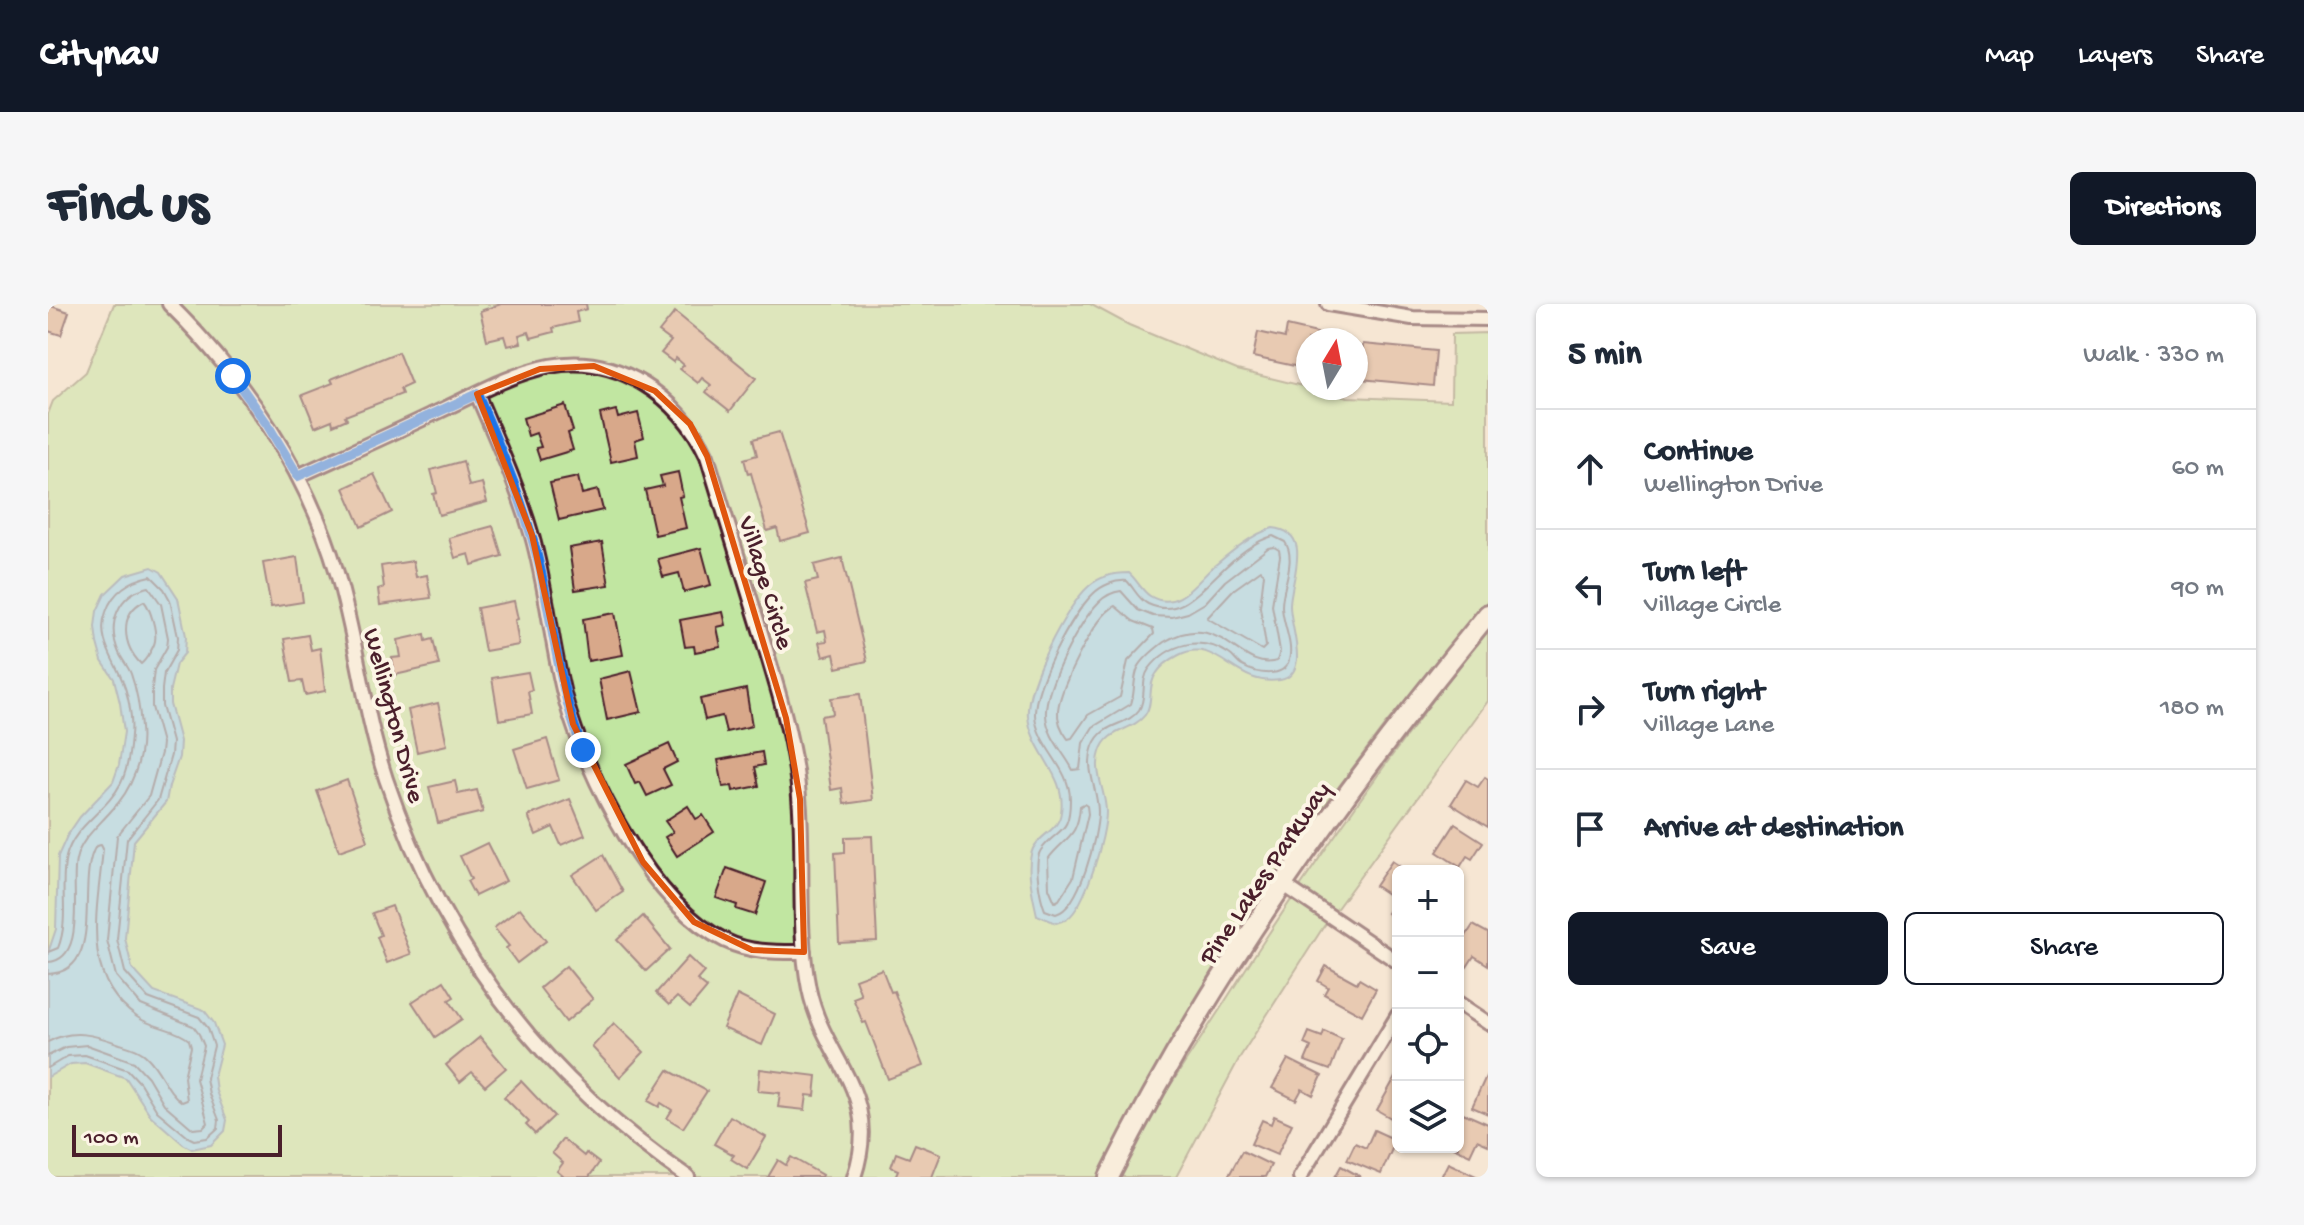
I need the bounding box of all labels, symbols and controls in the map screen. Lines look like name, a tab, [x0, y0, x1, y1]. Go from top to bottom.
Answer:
text: Citynav	[40, 34, 159, 78]
text: Map	[1985, 40, 2034, 73]
text: Layers	[2078, 40, 2152, 73]
text: Share	[2196, 40, 2264, 73]
button: Directions	[2070, 172, 2256, 245]
text: Find us	[48, 175, 208, 241]
north arrow	[1296, 328, 1368, 400]
text: 5 min	[1568, 336, 1642, 376]
text: Walk · 330 m	[2083, 341, 2224, 372]
route start	[215, 358, 251, 394]
text: Continue	[1644, 436, 1753, 471]
icon: ahead	[1568, 447, 1612, 491]
text: 60 m	[2171, 454, 2224, 485]
text: Wellington Drive	[1644, 471, 1823, 502]
street label: Village Circle	[729, 512, 799, 654]
text: Turn left	[1644, 556, 1745, 591]
icon: left	[1568, 567, 1612, 611]
text: 90 m	[2172, 574, 2224, 605]
text: Village Circle	[1644, 591, 1781, 622]
street label: Wellington Drive	[354, 626, 430, 807]
text: Turn right	[1644, 676, 1764, 711]
icon: right	[1568, 687, 1612, 731]
text: 180 m	[2160, 694, 2224, 725]
text: Village Lane	[1644, 711, 1774, 742]
route end	[565, 732, 601, 768]
street label: Pine Lakes Parkway	[1194, 777, 1339, 973]
icon: arrive	[1568, 807, 1612, 851]
text: Arrive at destination	[1644, 812, 1904, 847]
map controls	[1392, 865, 1464, 1153]
button: +	[1392, 865, 1464, 937]
button: Save	[1568, 912, 1888, 985]
button: Share	[1904, 912, 2224, 985]
button: −	[1392, 937, 1464, 1009]
button: locate	[1392, 1009, 1464, 1081]
button: layers	[1392, 1081, 1464, 1153]
scale bar	[72, 1121, 282, 1157]
text: 100 m	[84, 1126, 139, 1152]

